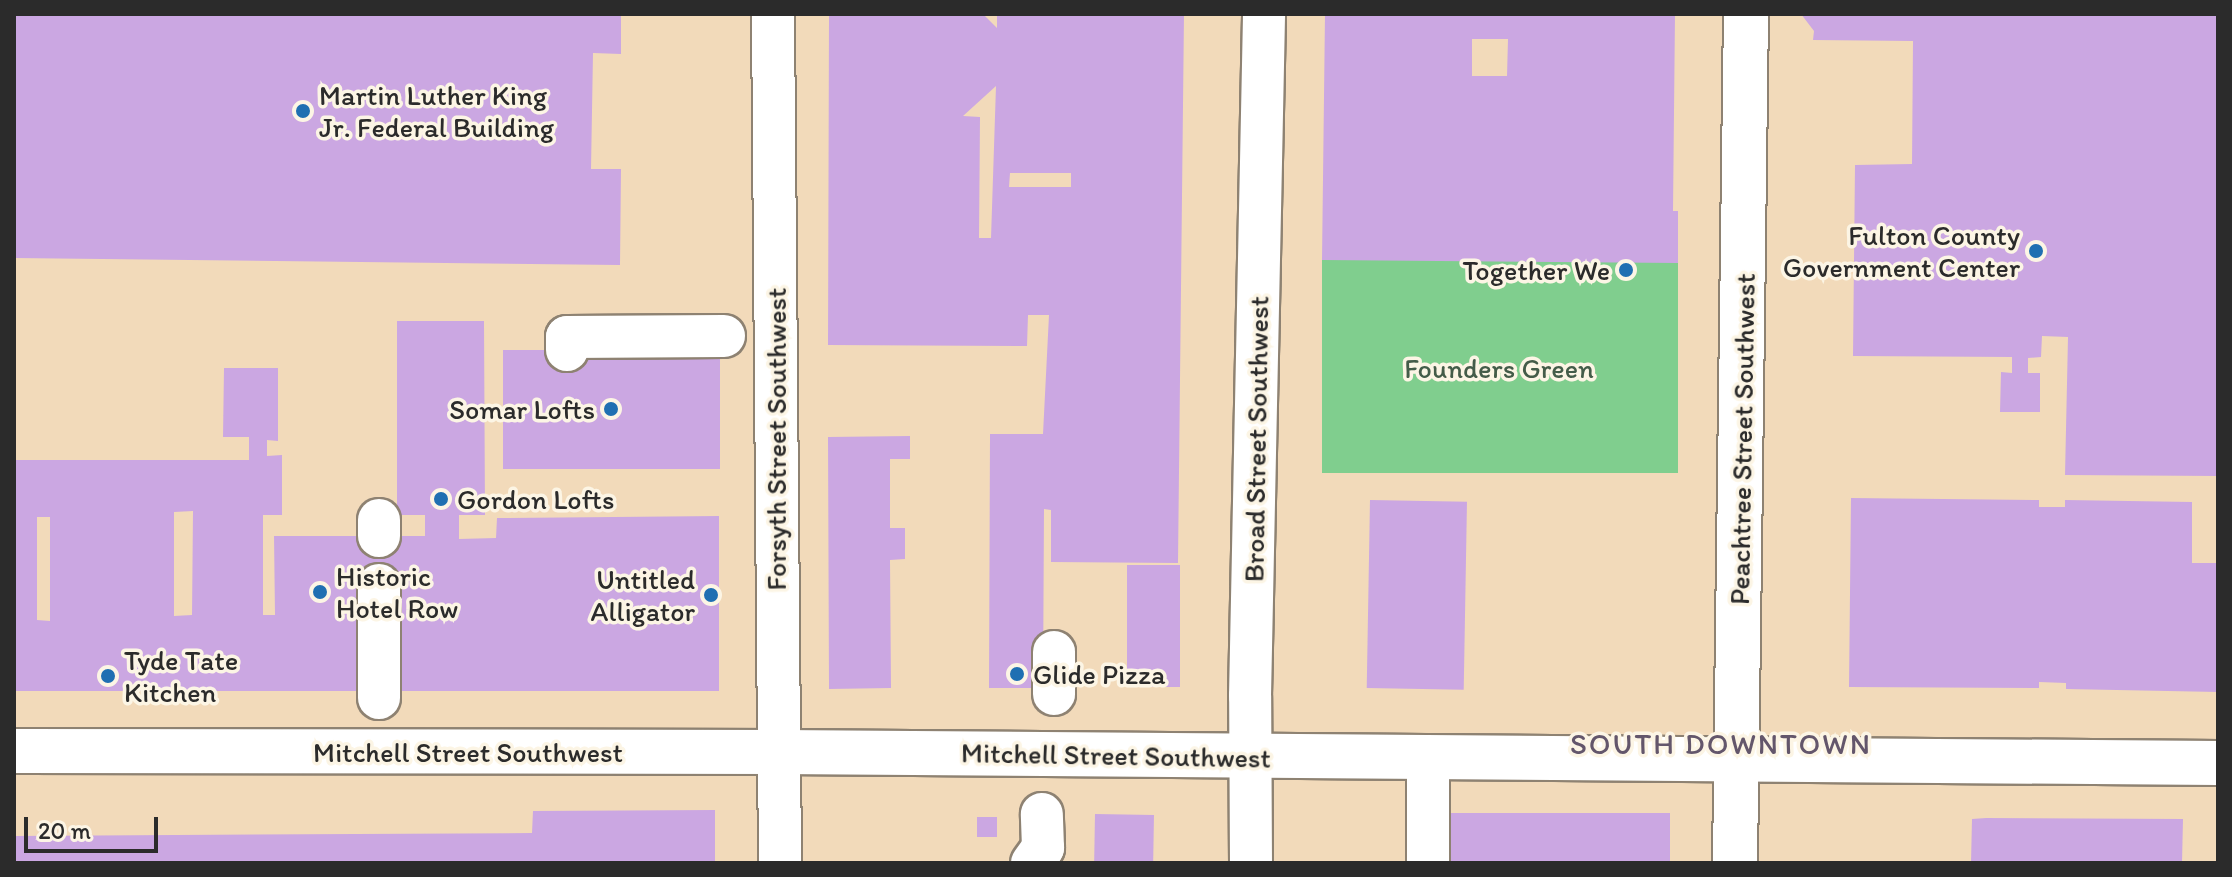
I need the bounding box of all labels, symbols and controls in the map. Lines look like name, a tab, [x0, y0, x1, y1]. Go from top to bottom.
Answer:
place label: Martin Luther King Jr. Federal Building	[319, 78, 553, 144]
marker: Martin Luther King Jr. Federal Building	[294, 102, 312, 120]
place label: Fulton County Government Center	[1783, 218, 2020, 284]
marker: Fulton County Government Center	[2027, 242, 2045, 260]
place label: Together We	[1462, 253, 1610, 287]
marker: Together We	[1617, 261, 1635, 279]
street label: Peachtree Street Southwest	[1722, 273, 1762, 605]
street label: Forsyth Street Southwest	[759, 288, 793, 590]
street label: Broad Street Southwest	[1237, 296, 1275, 582]
park label: Founders Green	[1404, 351, 1594, 385]
place label: Somar Lofts	[449, 392, 595, 426]
marker: Somar Lofts	[602, 400, 620, 418]
place label: Gordon Lofts	[457, 482, 615, 516]
marker: Gordon Lofts	[432, 490, 450, 508]
place label: Historic Hotel Row	[336, 559, 458, 625]
place label: Untitled Alligator	[591, 562, 695, 628]
marker: Historic Hotel Row	[311, 583, 329, 601]
marker: Untitled Alligator	[702, 586, 720, 604]
place label: Tyde Tate Kitchen	[124, 643, 236, 709]
place label: Glide Pizza	[1033, 657, 1165, 691]
marker: Glide Pizza	[1008, 665, 1026, 683]
marker: Tyde Tate Kitchen	[99, 667, 117, 685]
district label: SOUTH DOWNTOWN	[1570, 726, 1872, 762]
street label: Mitchell Street Southwest	[314, 735, 622, 769]
street label: Mitchell Street Southwest	[961, 736, 1271, 774]
scale bar	[28, 801, 162, 851]
text: 20 m	[38, 816, 91, 845]

